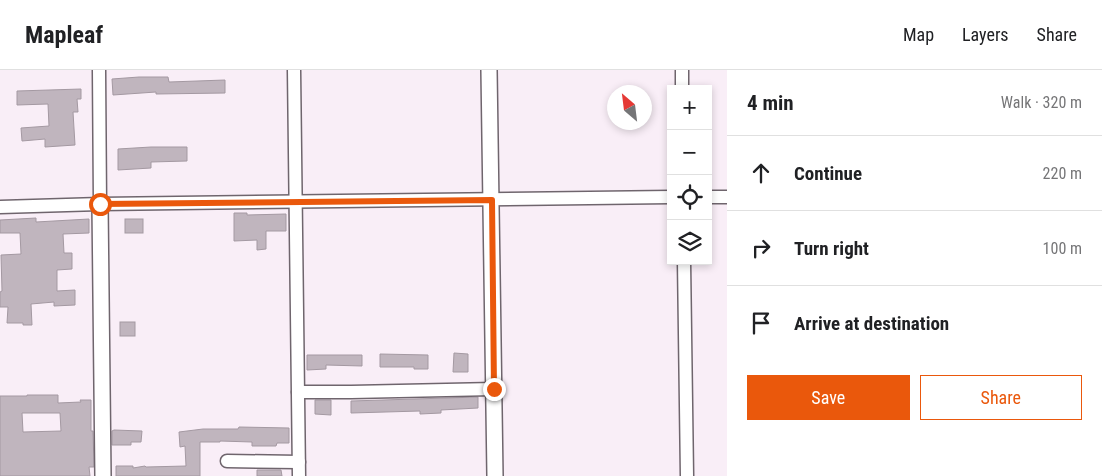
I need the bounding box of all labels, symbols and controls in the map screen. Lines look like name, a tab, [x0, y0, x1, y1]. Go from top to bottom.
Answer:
text: Mapleaf	[25, 21, 103, 49]
text: Map	[903, 24, 934, 45]
text: Layers	[962, 24, 1009, 45]
text: Share	[1037, 24, 1077, 45]
north arrow	[607, 85, 652, 130]
map controls	[667, 85, 712, 265]
button: +	[667, 85, 712, 130]
text: 4 min	[747, 91, 794, 115]
text: Walk · 320 m	[1001, 93, 1082, 112]
button: −	[667, 130, 712, 175]
icon: ahead	[747, 159, 775, 187]
text: Continue	[794, 162, 862, 185]
text: 220 m	[1043, 164, 1082, 183]
button: locate	[667, 175, 712, 220]
route start	[89, 193, 112, 216]
button: layers	[667, 220, 712, 265]
icon: right	[747, 234, 775, 262]
text: Turn right	[794, 237, 869, 260]
text: 100 m	[1043, 239, 1082, 258]
icon: arrive	[747, 309, 775, 337]
text: Arrive at destination	[794, 312, 949, 335]
button: Save	[747, 375, 910, 420]
button: Share	[920, 375, 1082, 420]
route end	[483, 378, 506, 401]

